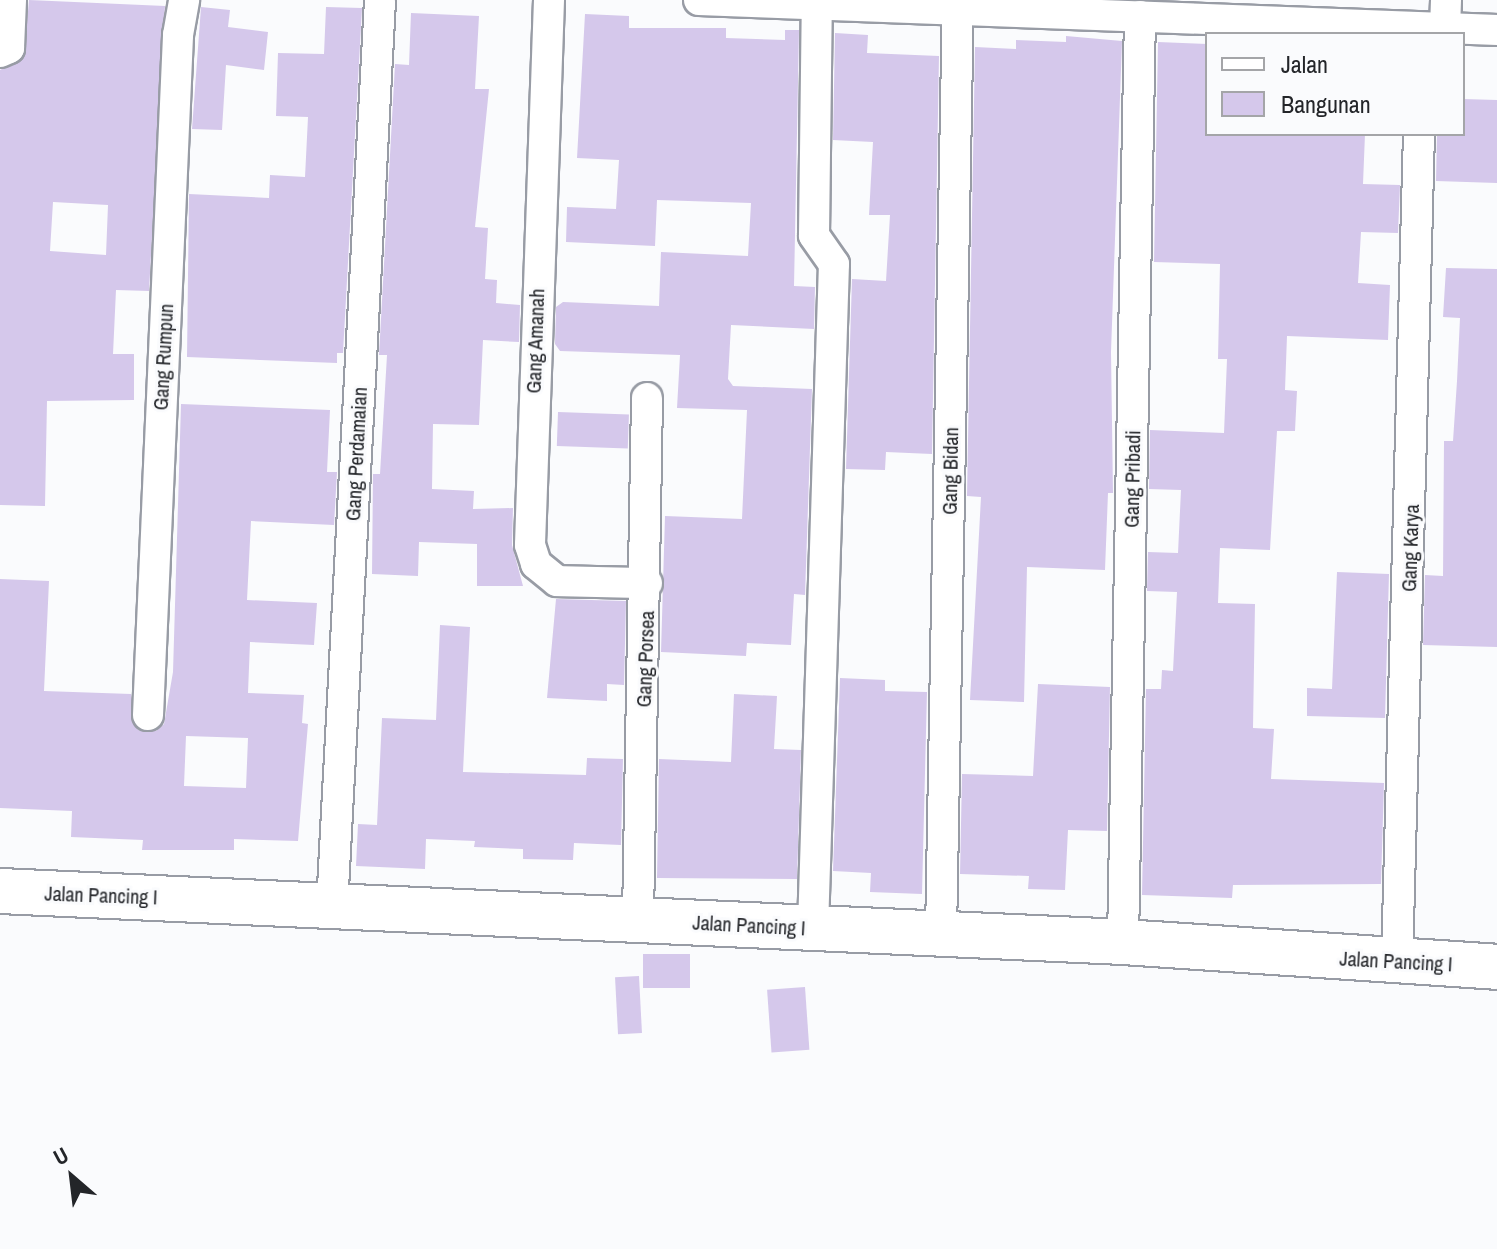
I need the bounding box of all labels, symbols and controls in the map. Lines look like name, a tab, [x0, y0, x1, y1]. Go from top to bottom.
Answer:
legend	[1205, 32, 1465, 136]
text: Jalan	[1281, 48, 1328, 80]
text: Bangunan	[1281, 88, 1371, 120]
street label: Gang Amanah	[521, 288, 549, 394]
street label: Gang Rumpun	[148, 303, 178, 411]
street label: Gang Perdamaian	[341, 386, 371, 522]
street label: Gang Bidan	[937, 427, 963, 515]
street label: Gang Pribadi	[1119, 430, 1145, 528]
street label: Gang Karya	[1396, 504, 1424, 592]
street label: Gang Porsea	[631, 610, 659, 708]
street label: Jalan Pancing I	[44, 881, 158, 909]
street label: Jalan Pancing I	[692, 910, 806, 940]
street label: Jalan Pancing I	[1339, 946, 1453, 976]
north arrow	[32, 1137, 112, 1217]
text: U	[48, 1140, 74, 1172]

